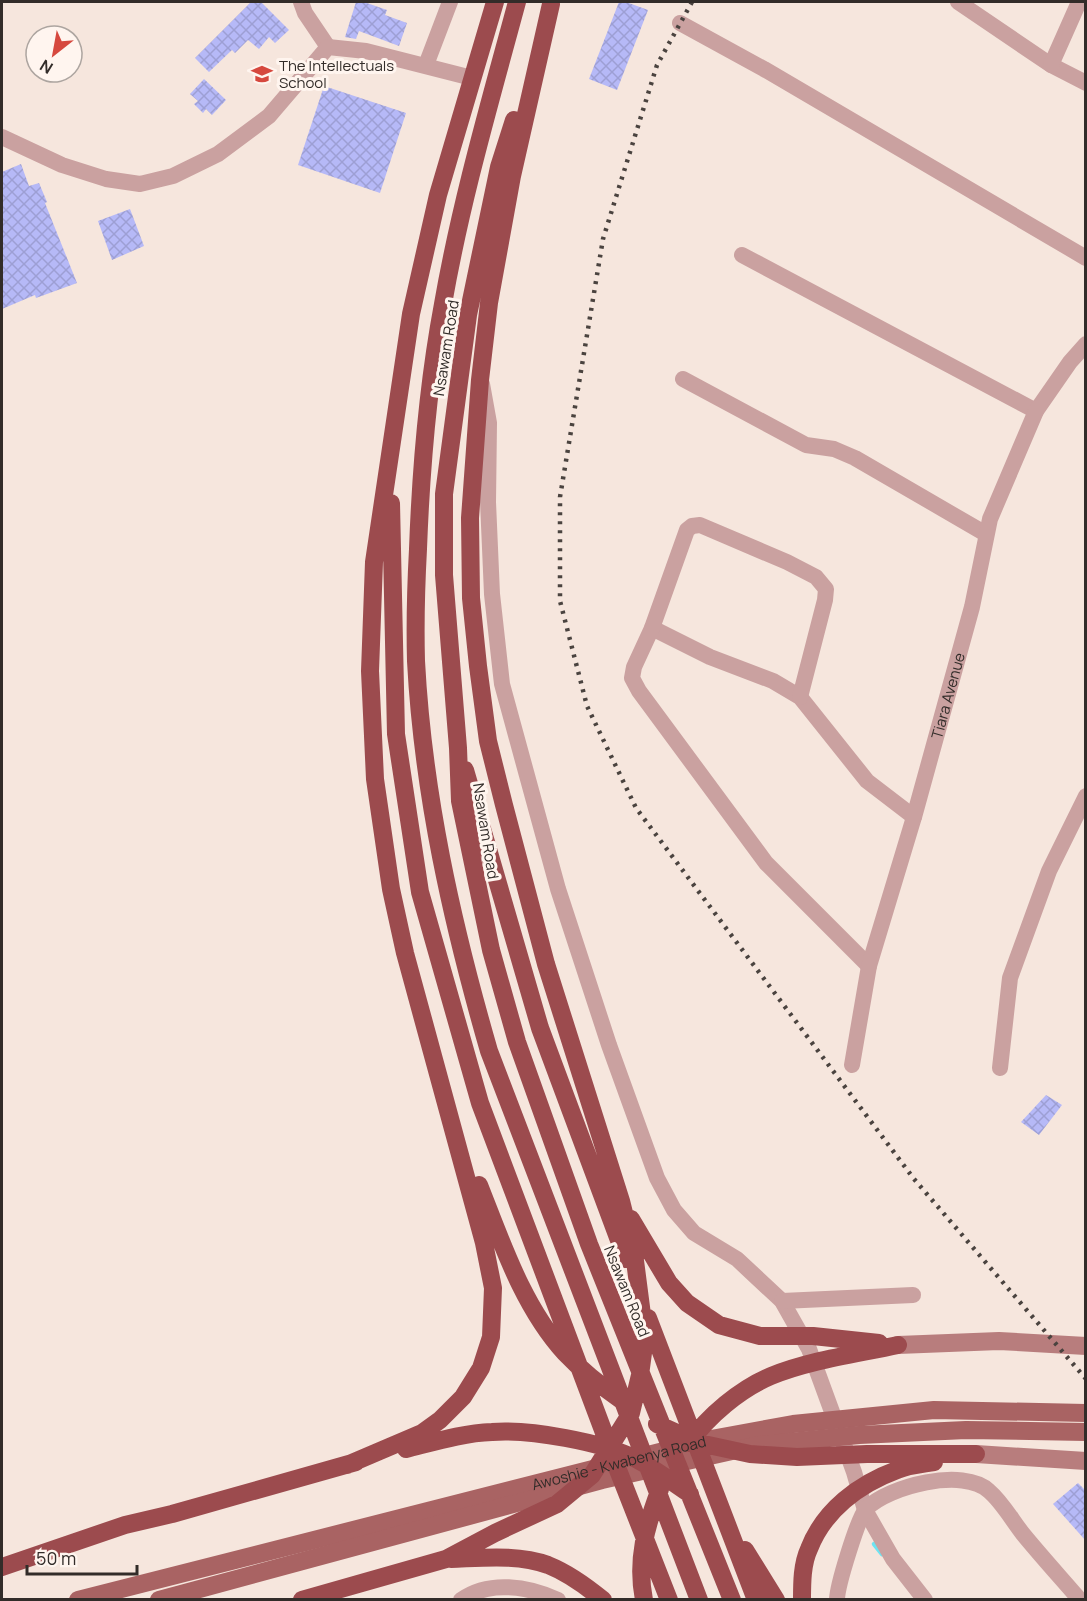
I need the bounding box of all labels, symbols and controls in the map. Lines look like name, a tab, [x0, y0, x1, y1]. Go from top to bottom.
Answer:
north arrow	[24, 24, 84, 84]
text: N	[36, 54, 57, 79]
place label: The Intellectuals School	[279, 55, 394, 93]
school or university icon: The Intellectuals School	[250, 62, 274, 86]
street label: Nsawam Road	[428, 299, 464, 397]
street label: Tiara Avenue	[926, 650, 970, 741]
street label: Nsawam Road	[468, 782, 504, 880]
street label: Nsawam Road	[599, 1242, 655, 1340]
street label: Awoshie - Kwabenya Road	[529, 1430, 708, 1495]
scale bar	[27, 1538, 136, 1576]
text: 50 m	[36, 1546, 76, 1570]

